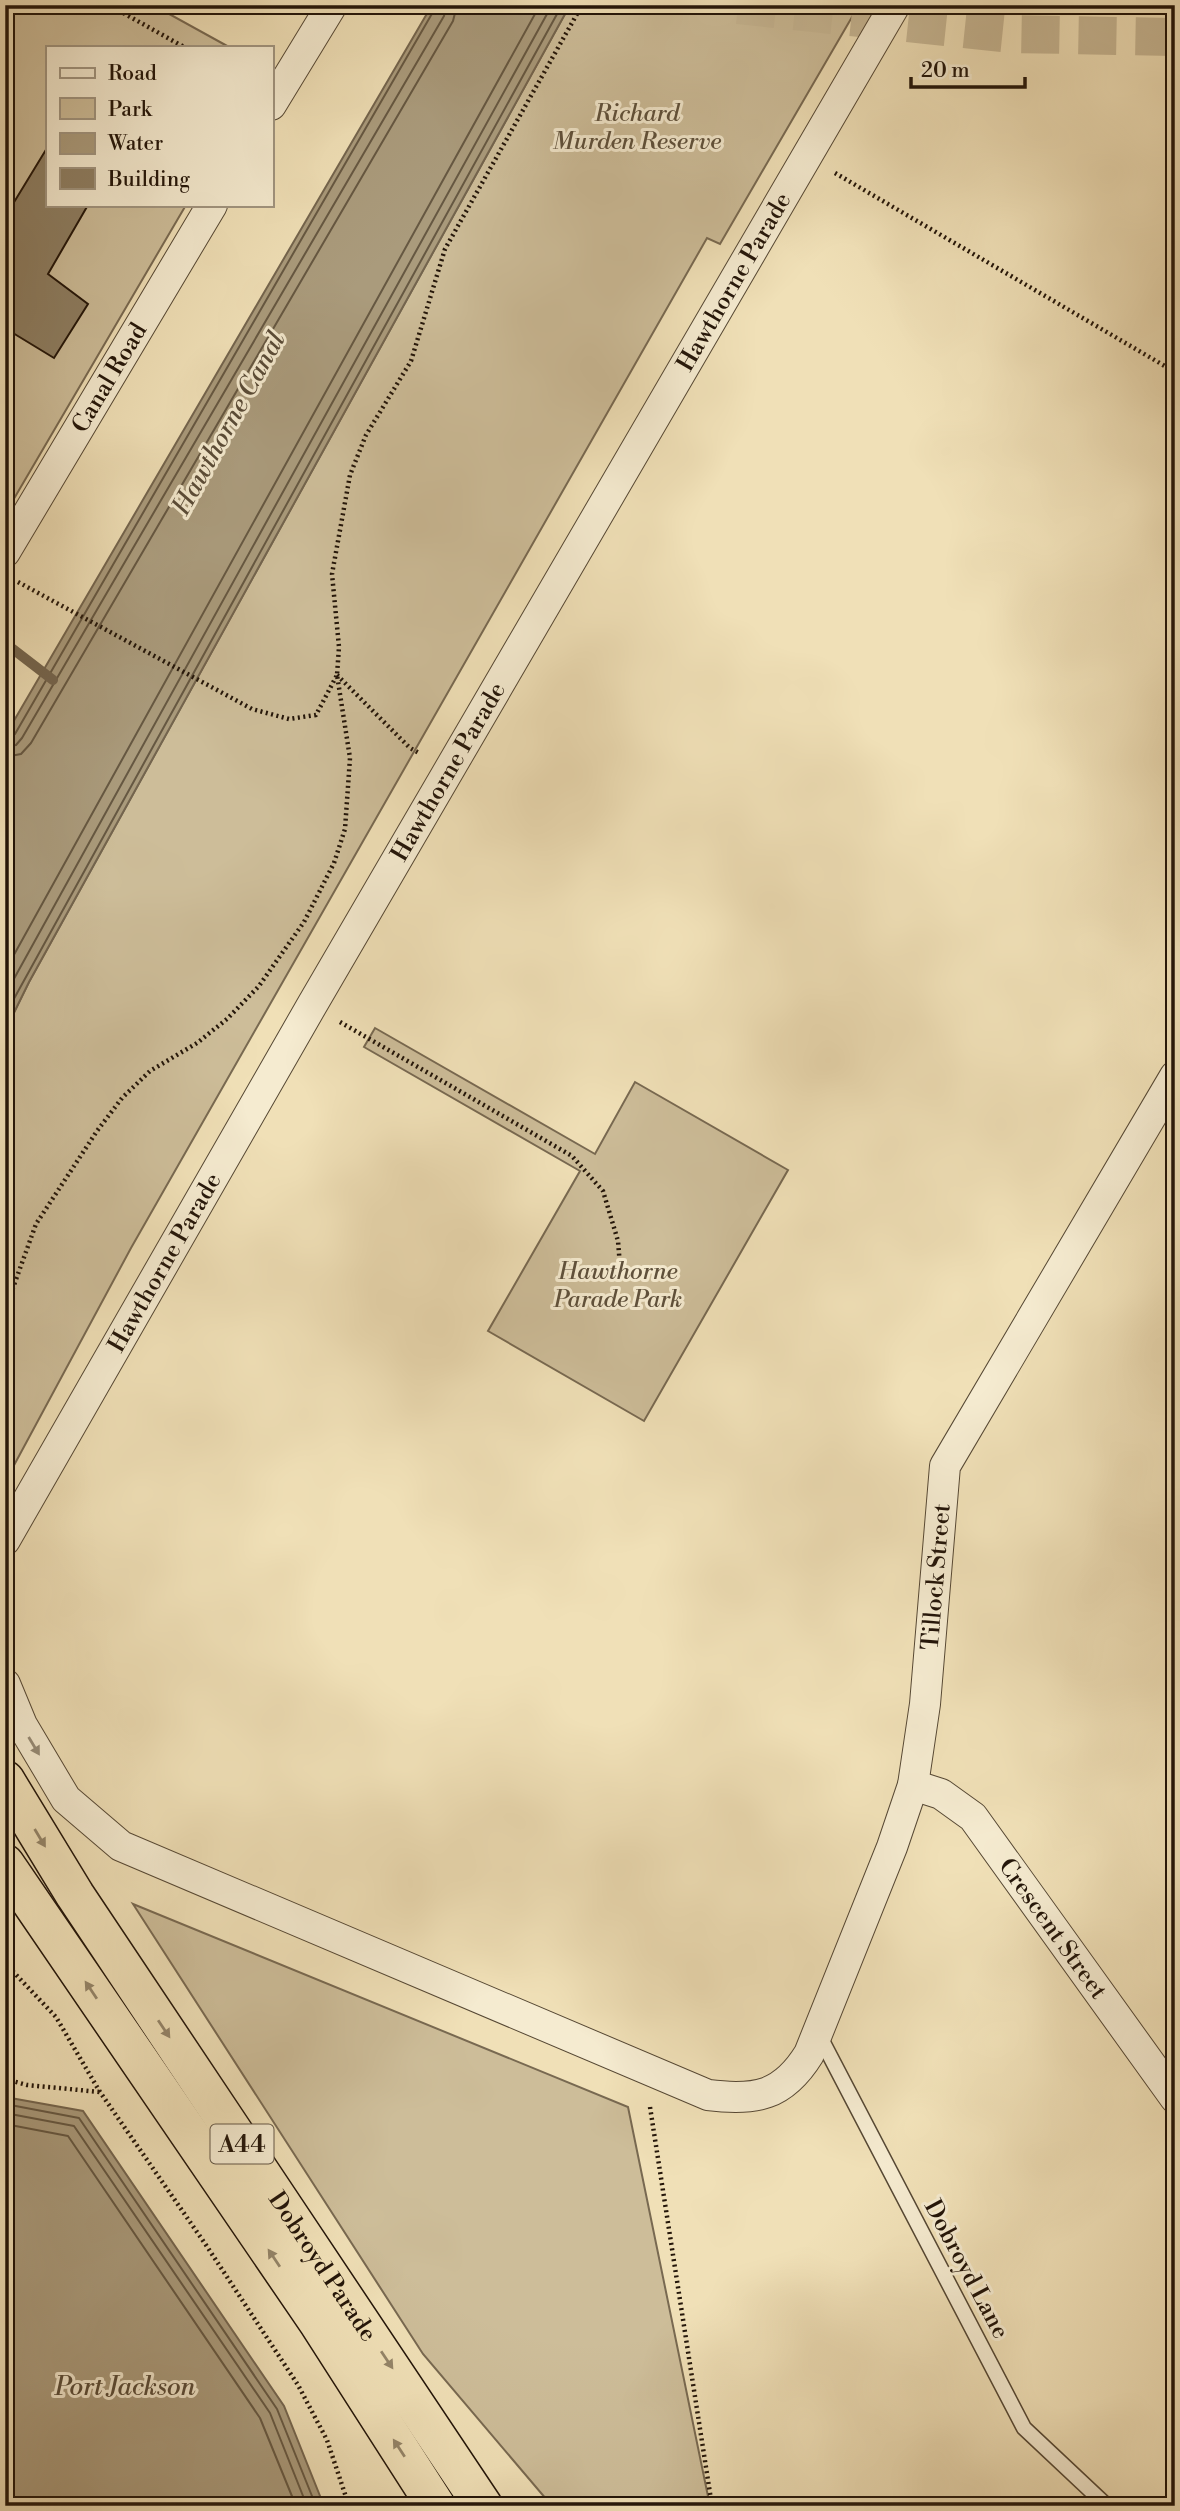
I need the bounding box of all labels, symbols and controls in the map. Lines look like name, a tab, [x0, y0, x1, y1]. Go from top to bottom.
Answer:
legend	[46, 46, 273, 206]
scale bar	[911, 46, 1024, 90]
text: 20 m	[921, 58, 970, 84]
text: Road	[108, 61, 157, 87]
text: Park	[108, 97, 153, 123]
park label: Richard Murden Reserve	[553, 99, 721, 157]
text: Water	[107, 131, 163, 157]
text: Building	[107, 167, 190, 193]
street label: Hawthorne Parade	[671, 187, 798, 377]
street label: Canal Road	[65, 317, 154, 439]
water label: Hawthorne Canal	[165, 326, 293, 522]
street label: Hawthorne Parade	[385, 677, 513, 867]
street label: Hawthorne Parade	[102, 1168, 228, 1358]
park label: Hawthorne Parade Park	[553, 1257, 682, 1315]
street label: Tillock Street	[916, 1502, 958, 1652]
one-way arrow	[28, 1736, 40, 1755]
one-way arrow	[34, 1829, 47, 1848]
street label: Crescent Street	[991, 1853, 1113, 2006]
one-way arrow	[85, 1980, 98, 1999]
one-way arrow	[158, 2019, 171, 2039]
road number: A44	[210, 2124, 274, 2164]
street label: Dobroyd Parade	[261, 2186, 383, 2348]
street label: Dobroyd Lane	[917, 2195, 1015, 2344]
one-way arrow	[268, 2248, 281, 2268]
one-way arrow	[380, 2351, 394, 2369]
water label: Port Jackson	[54, 2371, 196, 2403]
one-way arrow	[393, 2439, 406, 2458]

